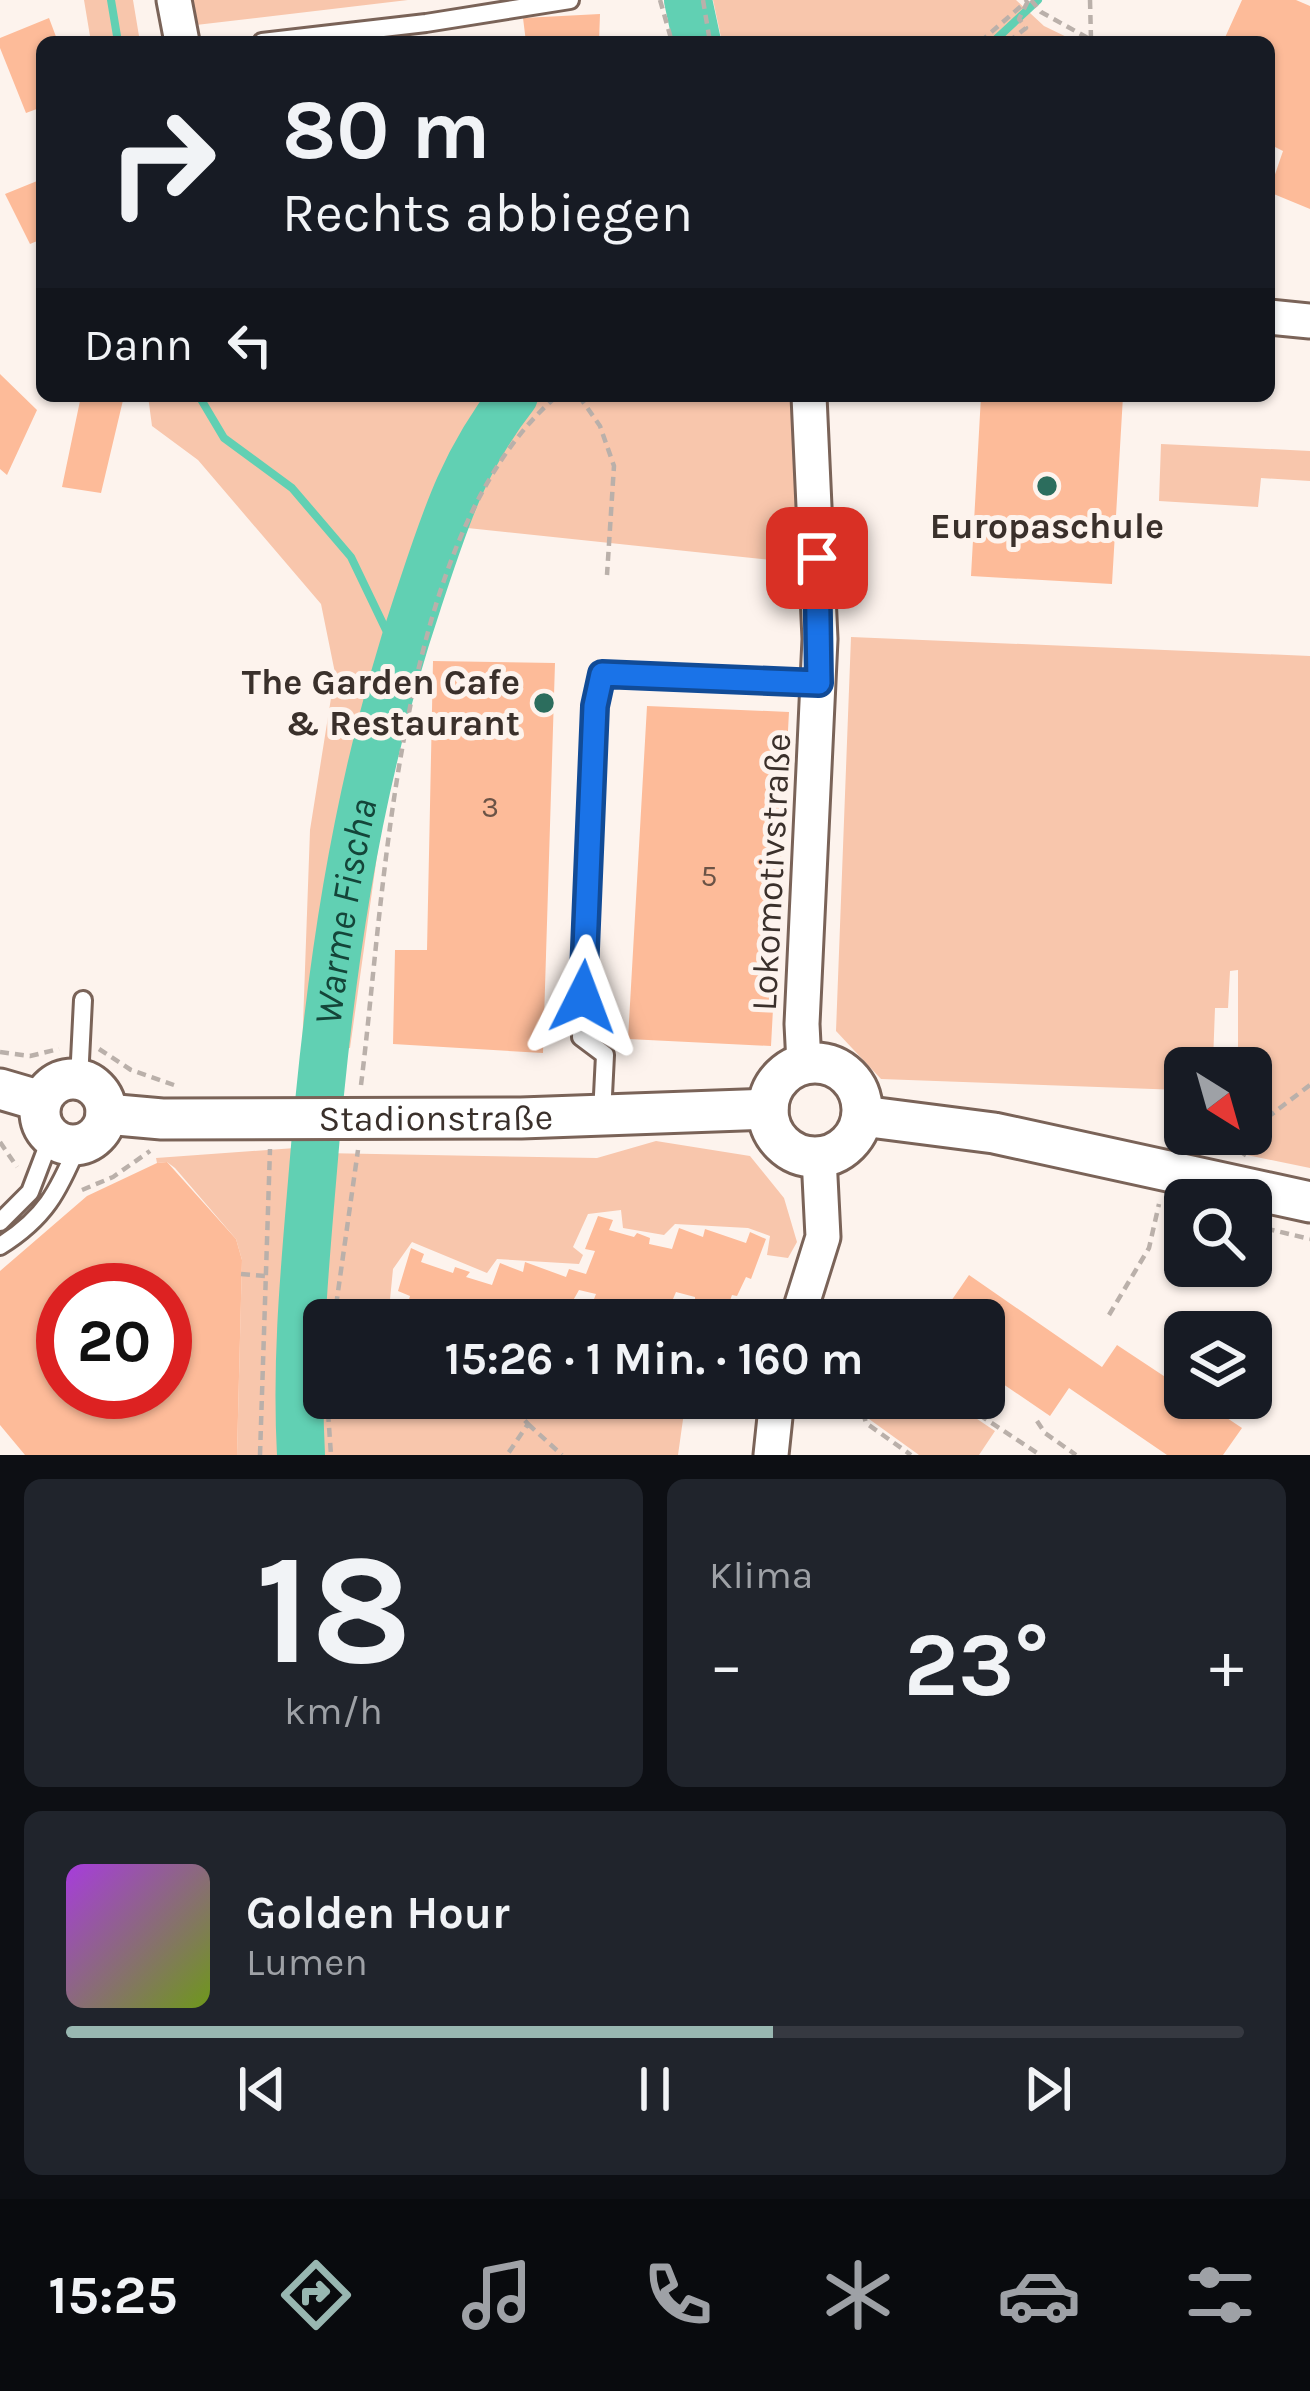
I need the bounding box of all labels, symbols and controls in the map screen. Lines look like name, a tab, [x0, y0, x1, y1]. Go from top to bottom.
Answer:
text: 80 m	[282, 81, 490, 179]
icon: right	[84, 84, 240, 240]
text: Rechts abbiegen	[282, 181, 693, 245]
icon: left	[217, 312, 283, 378]
text: Dann	[84, 319, 193, 371]
marker: Europaschule	[1034, 473, 1060, 499]
place label: Europaschule	[930, 505, 1164, 547]
pin	[766, 507, 868, 609]
icon: arrive	[784, 525, 850, 591]
place label: The Garden Cafe & Restaurant	[242, 661, 520, 744]
marker: The Garden Cafe & Restaurant	[531, 690, 557, 716]
street label: Lokomotivstraße	[743, 732, 799, 1012]
house number: 3	[481, 789, 499, 825]
water label: Warme Fischa	[305, 794, 387, 1027]
house number: 5	[701, 858, 717, 894]
position arrow	[520, 934, 646, 1060]
north arrow	[1164, 1047, 1272, 1155]
map controls	[1164, 1047, 1272, 1419]
street label: Stadionstraße	[318, 1096, 554, 1140]
button: search	[1164, 1179, 1272, 1287]
speed limit sign: 20	[36, 1263, 192, 1419]
button: layers	[1164, 1311, 1272, 1419]
text: 15:26 · 1 Min. · 160 m	[445, 1333, 863, 1385]
text: 18	[255, 1519, 412, 1701]
text: Klima	[709, 1552, 813, 1598]
text: 23°	[904, 1612, 1049, 1718]
text: −	[709, 1626, 744, 1704]
text: +	[1209, 1626, 1244, 1704]
text: km/h	[284, 1688, 383, 1734]
text: Golden Hour	[246, 1887, 510, 1939]
text: Lumen	[246, 1939, 368, 1985]
icon: previous	[229, 2056, 295, 2122]
icon: pause	[622, 2056, 688, 2122]
icon: next	[1015, 2056, 1081, 2122]
icon: directions	[274, 2253, 358, 2337]
icon: music	[455, 2253, 539, 2337]
icon: phone	[636, 2253, 720, 2337]
icon: climate	[816, 2253, 900, 2337]
icon: car	[997, 2253, 1081, 2337]
icon: filters	[1178, 2253, 1262, 2337]
text: 15:25	[48, 2263, 178, 2327]

